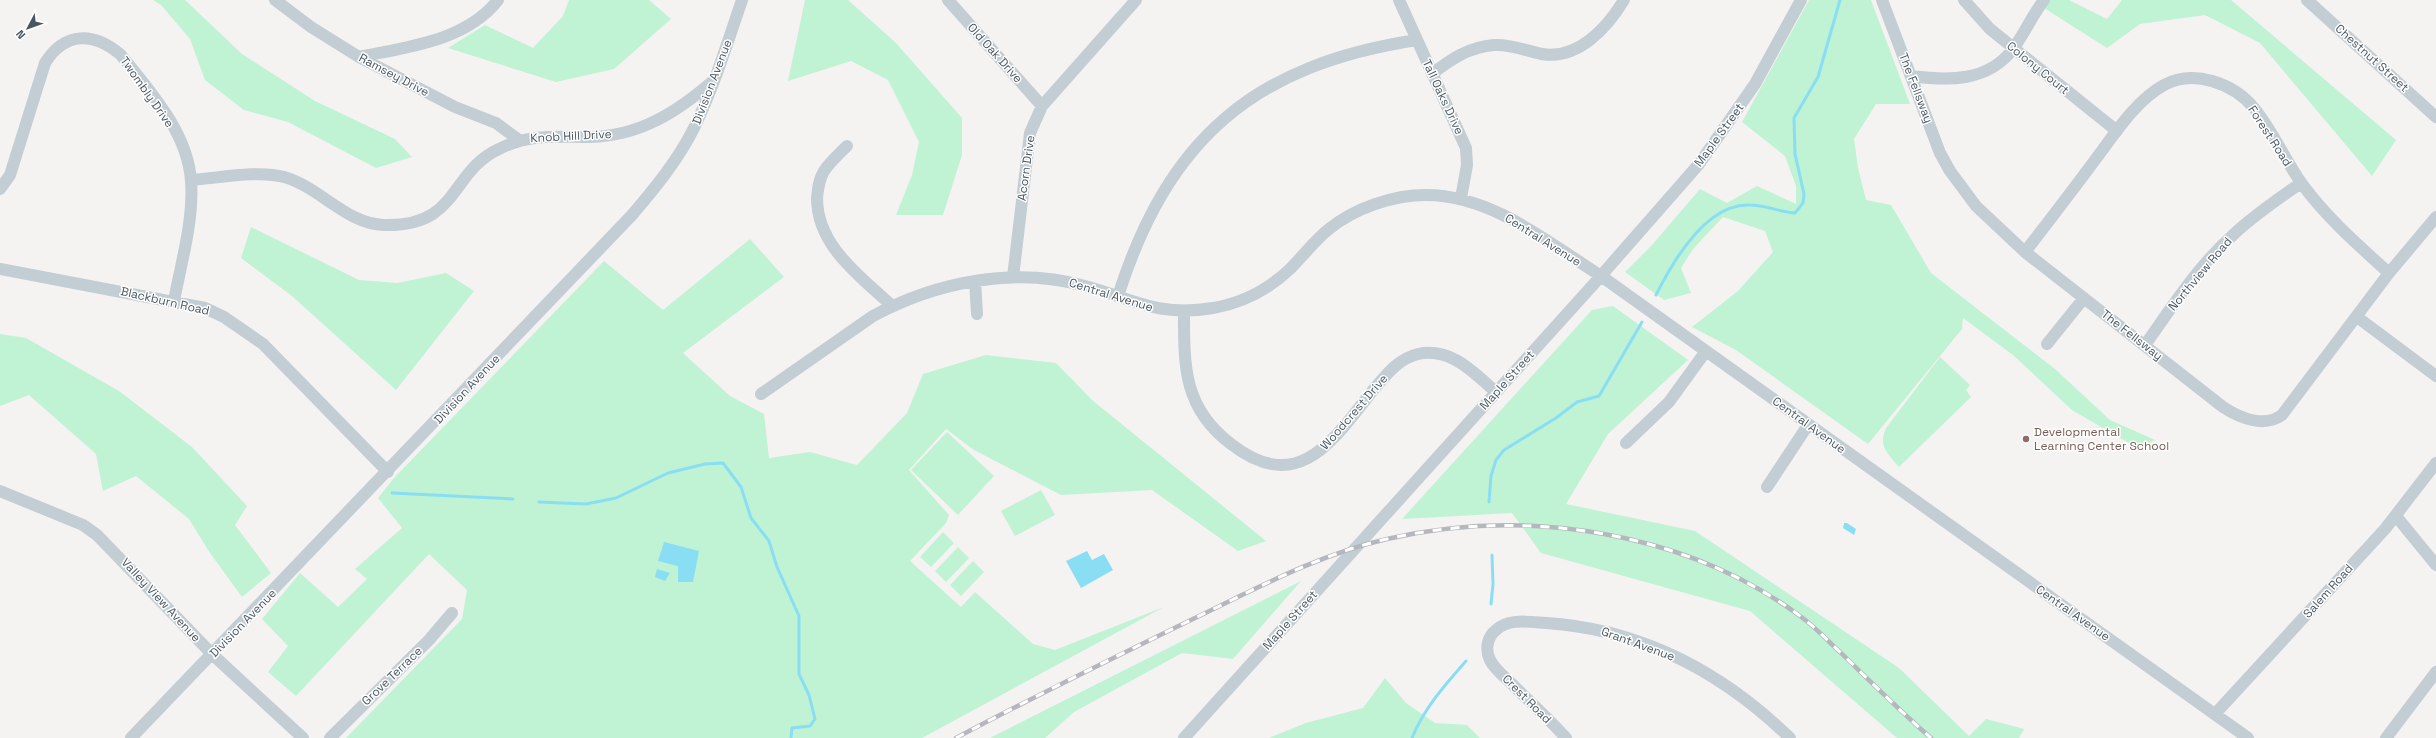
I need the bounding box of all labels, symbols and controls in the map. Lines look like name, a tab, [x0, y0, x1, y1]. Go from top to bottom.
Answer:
north arrow	[8, 8, 48, 48]
street label: Old Oak Drive	[964, 20, 1026, 86]
street label: Chestnut Street	[2332, 21, 2412, 95]
text: N	[13, 27, 28, 42]
street label: Division Avenue	[688, 37, 736, 127]
street label: Colony Court	[2004, 38, 2072, 98]
street label: Ramsey Drive	[356, 50, 432, 100]
street label: The Fellsway	[1895, 51, 1937, 125]
street label: Twombly Drive	[117, 53, 177, 131]
street label: Tall Oaks Drive	[1419, 57, 1467, 137]
street label: Maple Street	[1691, 100, 1747, 170]
street label: Forest Road	[2244, 103, 2296, 169]
street label: Knob Hill Drive	[530, 126, 612, 146]
street label: Acorn Drive	[1013, 134, 1039, 202]
street label: Central Avenue	[1502, 210, 1584, 270]
street label: Northview Road	[2165, 234, 2235, 314]
street label: Central Avenue	[1067, 275, 1155, 315]
street label: Blackburn Road	[119, 283, 211, 319]
street label: The Fellsway	[2098, 306, 2166, 364]
street label: Maple Street	[1476, 347, 1538, 413]
street label: Division Avenue	[431, 351, 503, 427]
street label: Woodcrest Drive	[1317, 371, 1391, 453]
street label: Central Avenue	[1769, 393, 1849, 457]
place label: Developmental Learning Center School	[2034, 424, 2169, 454]
marker: Developmental Learning Center School	[2021, 434, 2031, 444]
street label: Valley View Avenue	[118, 555, 204, 645]
street label: Salem Road	[2300, 561, 2356, 621]
street label: Central Avenue	[2033, 582, 2113, 644]
street label: Division Avenue	[206, 585, 280, 661]
street label: Maple Street	[1259, 587, 1321, 653]
street label: Grant Avenue	[1599, 623, 1677, 665]
street label: Grove Terrace	[358, 643, 426, 709]
street label: Crest Road	[1499, 671, 1555, 727]

